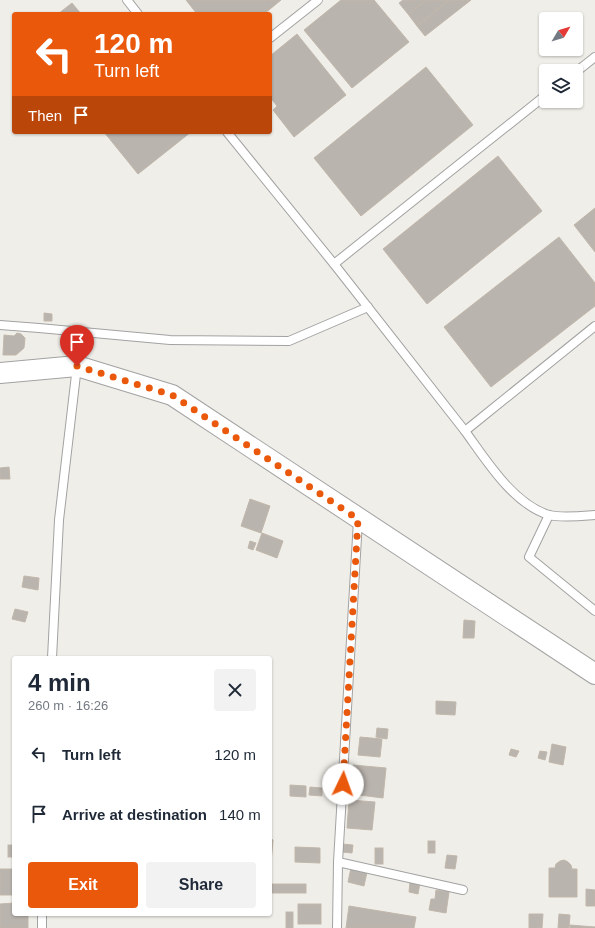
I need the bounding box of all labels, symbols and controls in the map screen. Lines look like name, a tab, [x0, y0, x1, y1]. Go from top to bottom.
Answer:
north arrow	[539, 12, 583, 56]
map controls	[539, 12, 583, 108]
icon: left	[28, 28, 80, 80]
text: 120 m	[94, 28, 173, 59]
text: Turn left	[94, 61, 159, 81]
button: layers	[539, 64, 583, 108]
icon: arrive	[70, 104, 92, 126]
text: Then	[28, 107, 62, 124]
pin	[60, 325, 94, 366]
icon: arrive	[66, 331, 88, 353]
text: 4 min	[28, 669, 91, 696]
button: close	[214, 669, 256, 711]
text: 260 m · 16:26	[28, 698, 108, 713]
icon: left	[28, 743, 50, 765]
text: Turn left	[62, 746, 121, 763]
text: 120 m	[214, 746, 256, 763]
position arrow	[322, 763, 364, 805]
icon: arrive	[28, 803, 50, 825]
text: Arrive at destination	[62, 806, 207, 823]
text: 140 m	[219, 806, 261, 823]
button: Exit	[28, 862, 138, 908]
button: Share	[146, 862, 256, 908]

